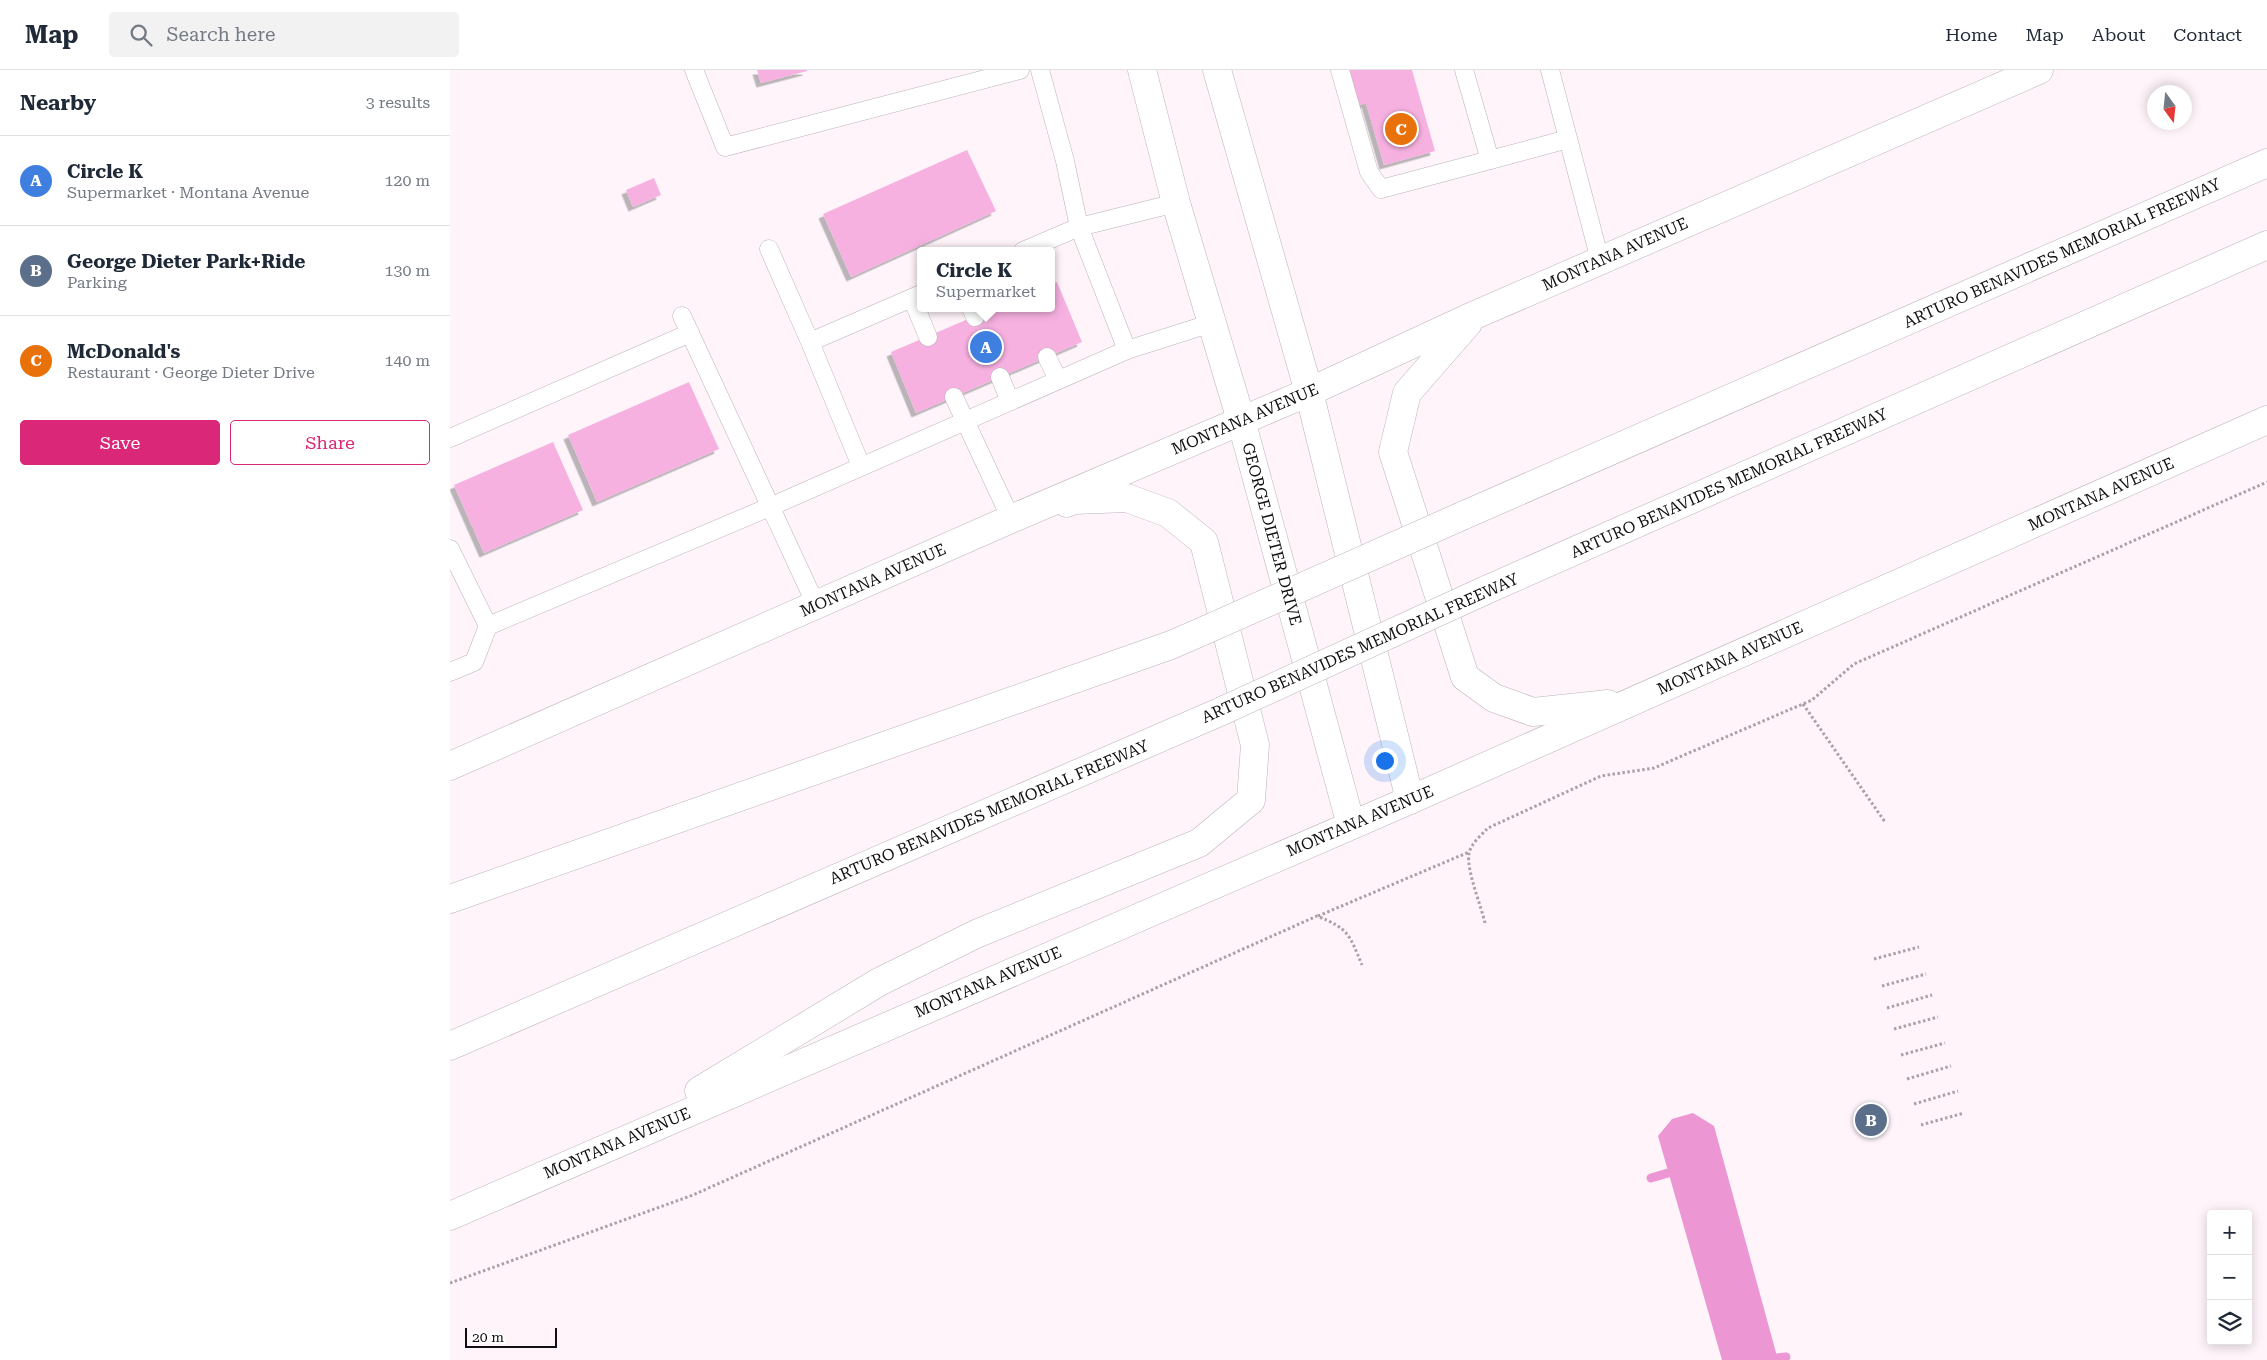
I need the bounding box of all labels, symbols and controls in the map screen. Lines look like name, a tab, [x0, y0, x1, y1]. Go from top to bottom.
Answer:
search box	[109, 12, 459, 57]
text: Map	[25, 21, 79, 49]
icon: search	[127, 21, 155, 49]
text: Search here	[167, 23, 275, 46]
text: Home	[1945, 24, 1997, 45]
text: Map	[2025, 24, 2064, 45]
text: About	[2092, 24, 2145, 45]
text: Contact	[2173, 24, 2242, 45]
north arrow	[2147, 85, 2192, 130]
text: Nearby	[20, 91, 96, 115]
text: 3 results	[366, 93, 430, 112]
pin: C	[1385, 110, 1417, 148]
text: Circle K	[67, 160, 143, 183]
text: A	[30, 171, 42, 190]
text: 120 m	[384, 171, 430, 190]
street label: ARTURO BENAVIDES MEMORIAL FREEWAY	[1901, 174, 2223, 332]
text: Supermarket · Montana Avenue	[67, 183, 309, 202]
street label: MONTANA AVENUE	[1539, 213, 1691, 295]
popup	[917, 247, 1055, 312]
text: George Dieter Park+Ride	[67, 250, 305, 273]
text: Circle K	[936, 259, 1012, 282]
text: B	[30, 261, 42, 280]
text: 130 m	[384, 261, 430, 280]
text: Parking	[67, 273, 127, 292]
text: Supermarket	[936, 282, 1036, 301]
pin: A	[970, 328, 1002, 366]
text: McDonald's	[67, 340, 180, 363]
text: C	[30, 351, 42, 370]
text: 140 m	[384, 351, 430, 370]
text: Restaurant · George Dieter Drive	[67, 363, 315, 382]
street label: MONTANA AVENUE	[1169, 379, 1321, 459]
street label: ARTURO BENAVIDES MEMORIAL FREEWAY	[1568, 404, 1890, 562]
button: Save	[20, 420, 220, 465]
button: Share	[230, 420, 430, 465]
street label: GEORGE DIETER DRIVE	[1238, 441, 1306, 627]
street label: MONTANA AVENUE	[2025, 453, 2177, 535]
street label: MONTANA AVENUE	[797, 539, 949, 621]
street label: ARTURO BENAVIDES MEMORIAL FREEWAY	[1199, 569, 1521, 727]
street label: MONTANA AVENUE	[1654, 617, 1806, 699]
street label: ARTURO BENAVIDES MEMORIAL FREEWAY	[827, 736, 1151, 888]
your location	[1372, 748, 1398, 774]
street label: MONTANA AVENUE	[1284, 781, 1436, 861]
street label: MONTANA AVENUE	[912, 942, 1064, 1022]
pin: B	[1855, 1101, 1887, 1139]
street label: MONTANA AVENUE	[541, 1103, 693, 1183]
map controls	[2207, 1210, 2252, 1345]
button: +	[2207, 1210, 2252, 1255]
button: −	[2207, 1255, 2252, 1300]
button: layers	[2207, 1300, 2252, 1345]
scale bar	[465, 1325, 558, 1348]
text: 20 m	[472, 1329, 504, 1345]

